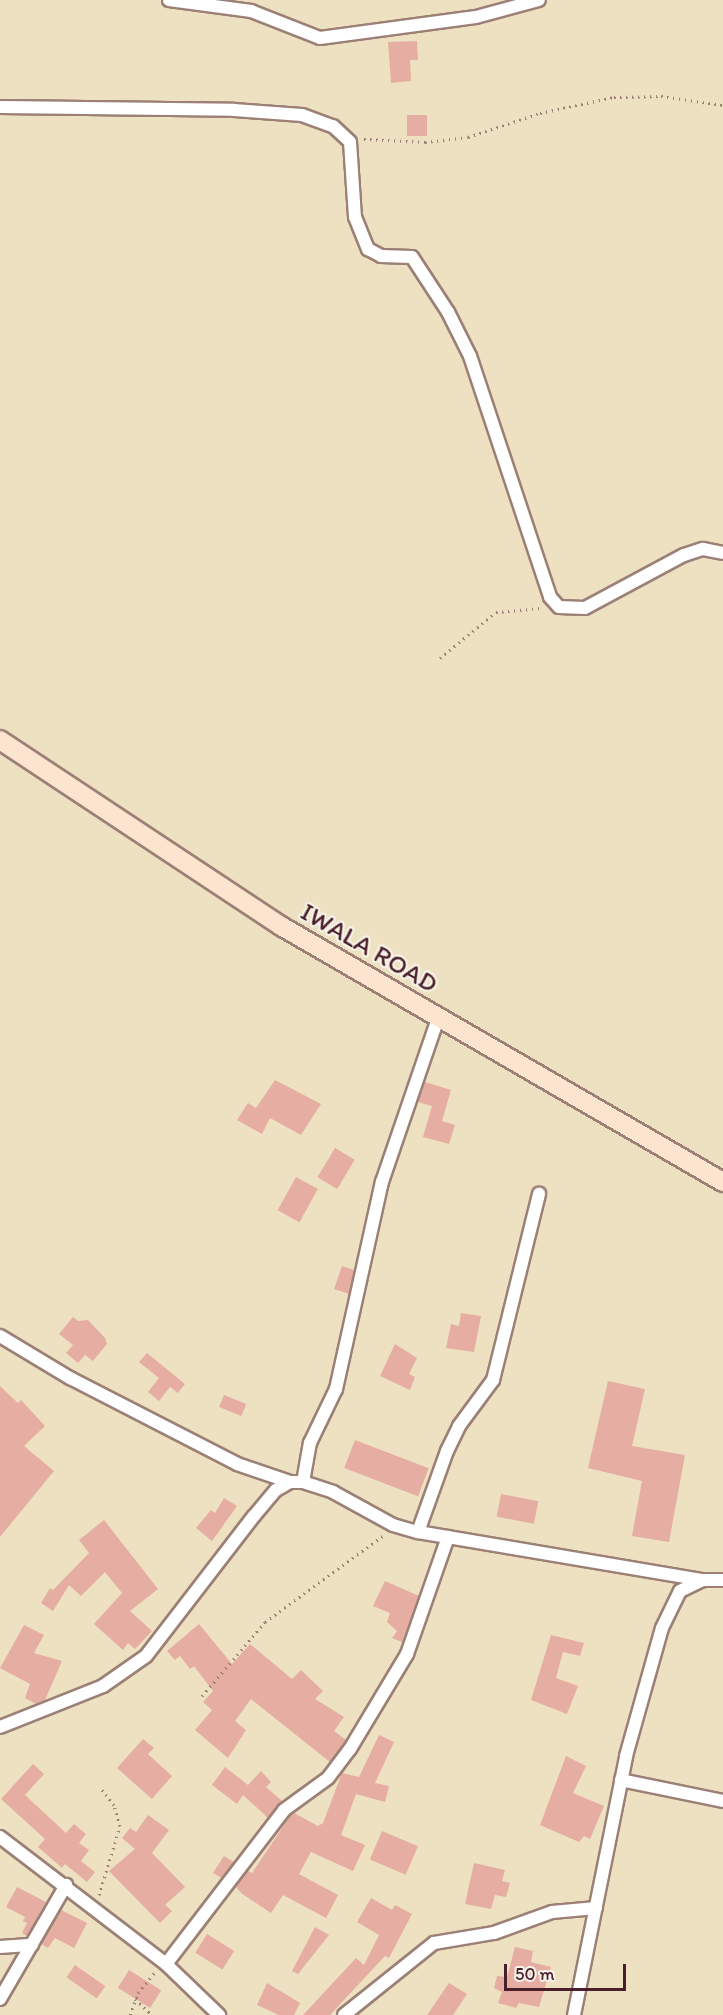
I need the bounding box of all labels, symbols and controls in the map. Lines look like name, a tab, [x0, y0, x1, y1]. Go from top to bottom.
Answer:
street label: IWALA ROAD	[295, 897, 443, 999]
scale bar	[507, 1952, 628, 1990]
text: 50 m	[515, 1963, 555, 1985]

